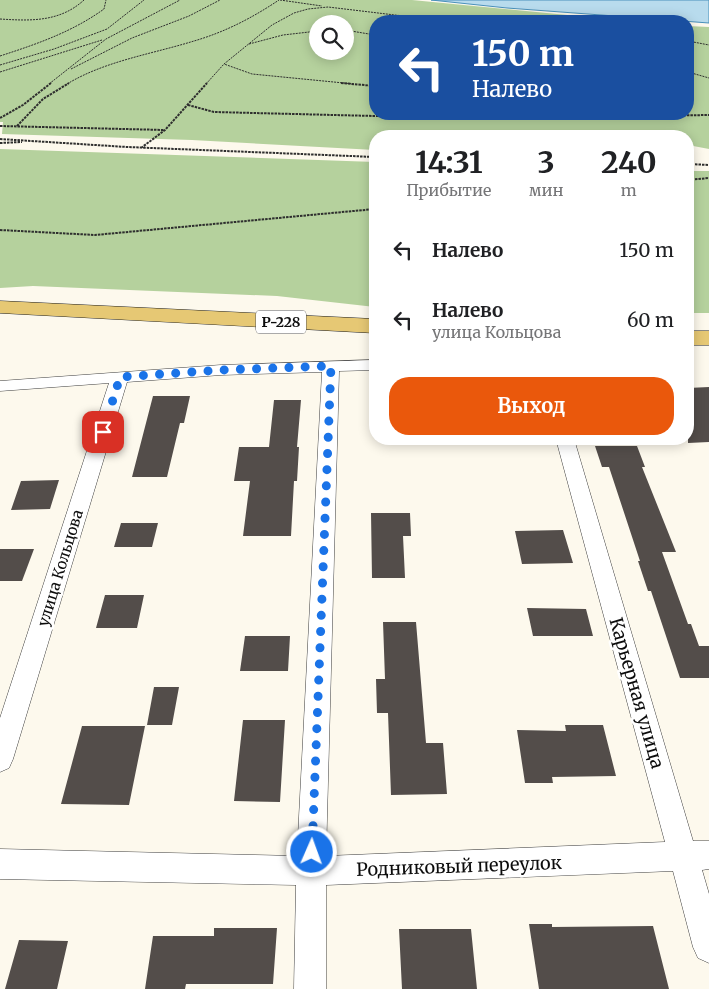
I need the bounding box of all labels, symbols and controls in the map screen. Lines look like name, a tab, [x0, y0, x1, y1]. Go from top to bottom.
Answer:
map controls	[309, 15, 354, 60]
button: search	[309, 15, 354, 60]
text: 150 m	[472, 32, 574, 76]
icon: left	[389, 35, 454, 100]
text: Налево	[472, 75, 552, 103]
text: 14:31	[415, 143, 483, 181]
text: 3	[538, 143, 555, 181]
text: 240	[601, 143, 657, 181]
text: Прибытие	[406, 180, 491, 200]
text: мин	[529, 180, 564, 200]
text: m	[621, 180, 637, 200]
icon: left	[389, 236, 417, 264]
text: Налево	[432, 238, 503, 262]
text: 150 m	[620, 238, 674, 262]
text: Налево	[432, 298, 503, 322]
icon: left	[389, 306, 417, 334]
text: 60 m	[627, 308, 674, 332]
road number: Р-228	[256, 311, 306, 334]
text: улица Кольцова	[432, 322, 561, 342]
button: Выход	[389, 377, 674, 435]
pin	[82, 411, 124, 453]
icon: arrive	[89, 418, 117, 446]
street label: улица Кольцова	[33, 507, 87, 629]
street label: Карьерная улица	[604, 615, 670, 772]
position arrow	[285, 825, 337, 877]
street label: Родниковый переулок	[356, 851, 563, 881]

